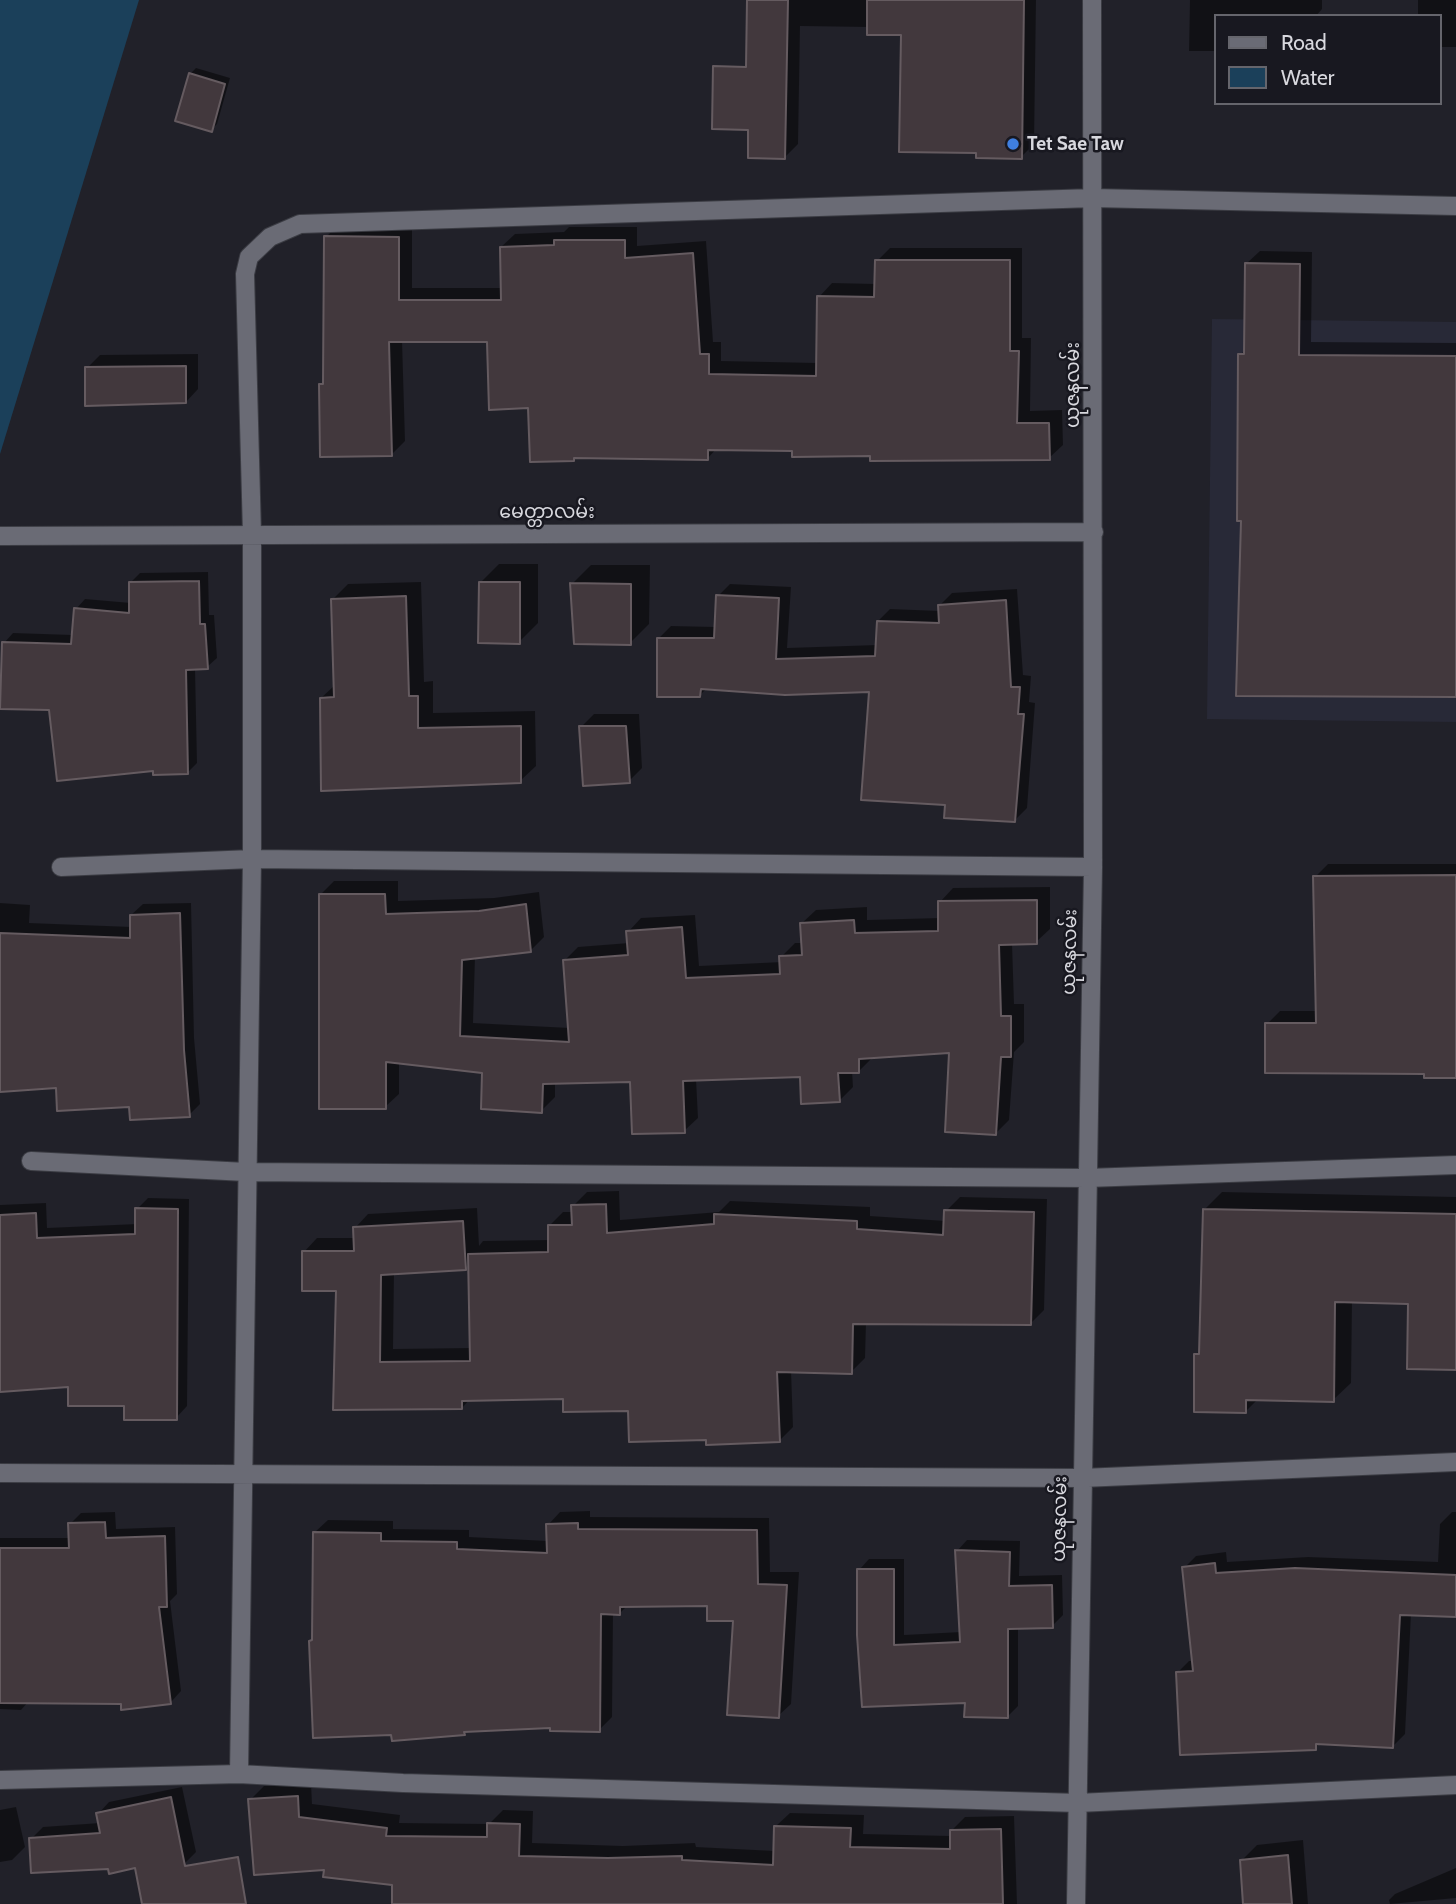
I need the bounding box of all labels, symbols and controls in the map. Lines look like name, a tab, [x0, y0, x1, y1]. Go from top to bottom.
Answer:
legend	[1214, 14, 1442, 105]
text: Road	[1281, 30, 1327, 55]
text: Water	[1281, 65, 1334, 90]
place label: Tet Sae Taw	[1027, 133, 1124, 155]
marker: Tet Sae Taw	[1005, 136, 1021, 152]
street label: ယုဇနလမ်း	[1062, 342, 1084, 428]
street label: မေတ္တာလမ်း	[499, 501, 595, 523]
street label: ယုဇနလမ်း	[1058, 909, 1082, 995]
street label: ယုဇနလမ်း	[1048, 1476, 1072, 1562]

